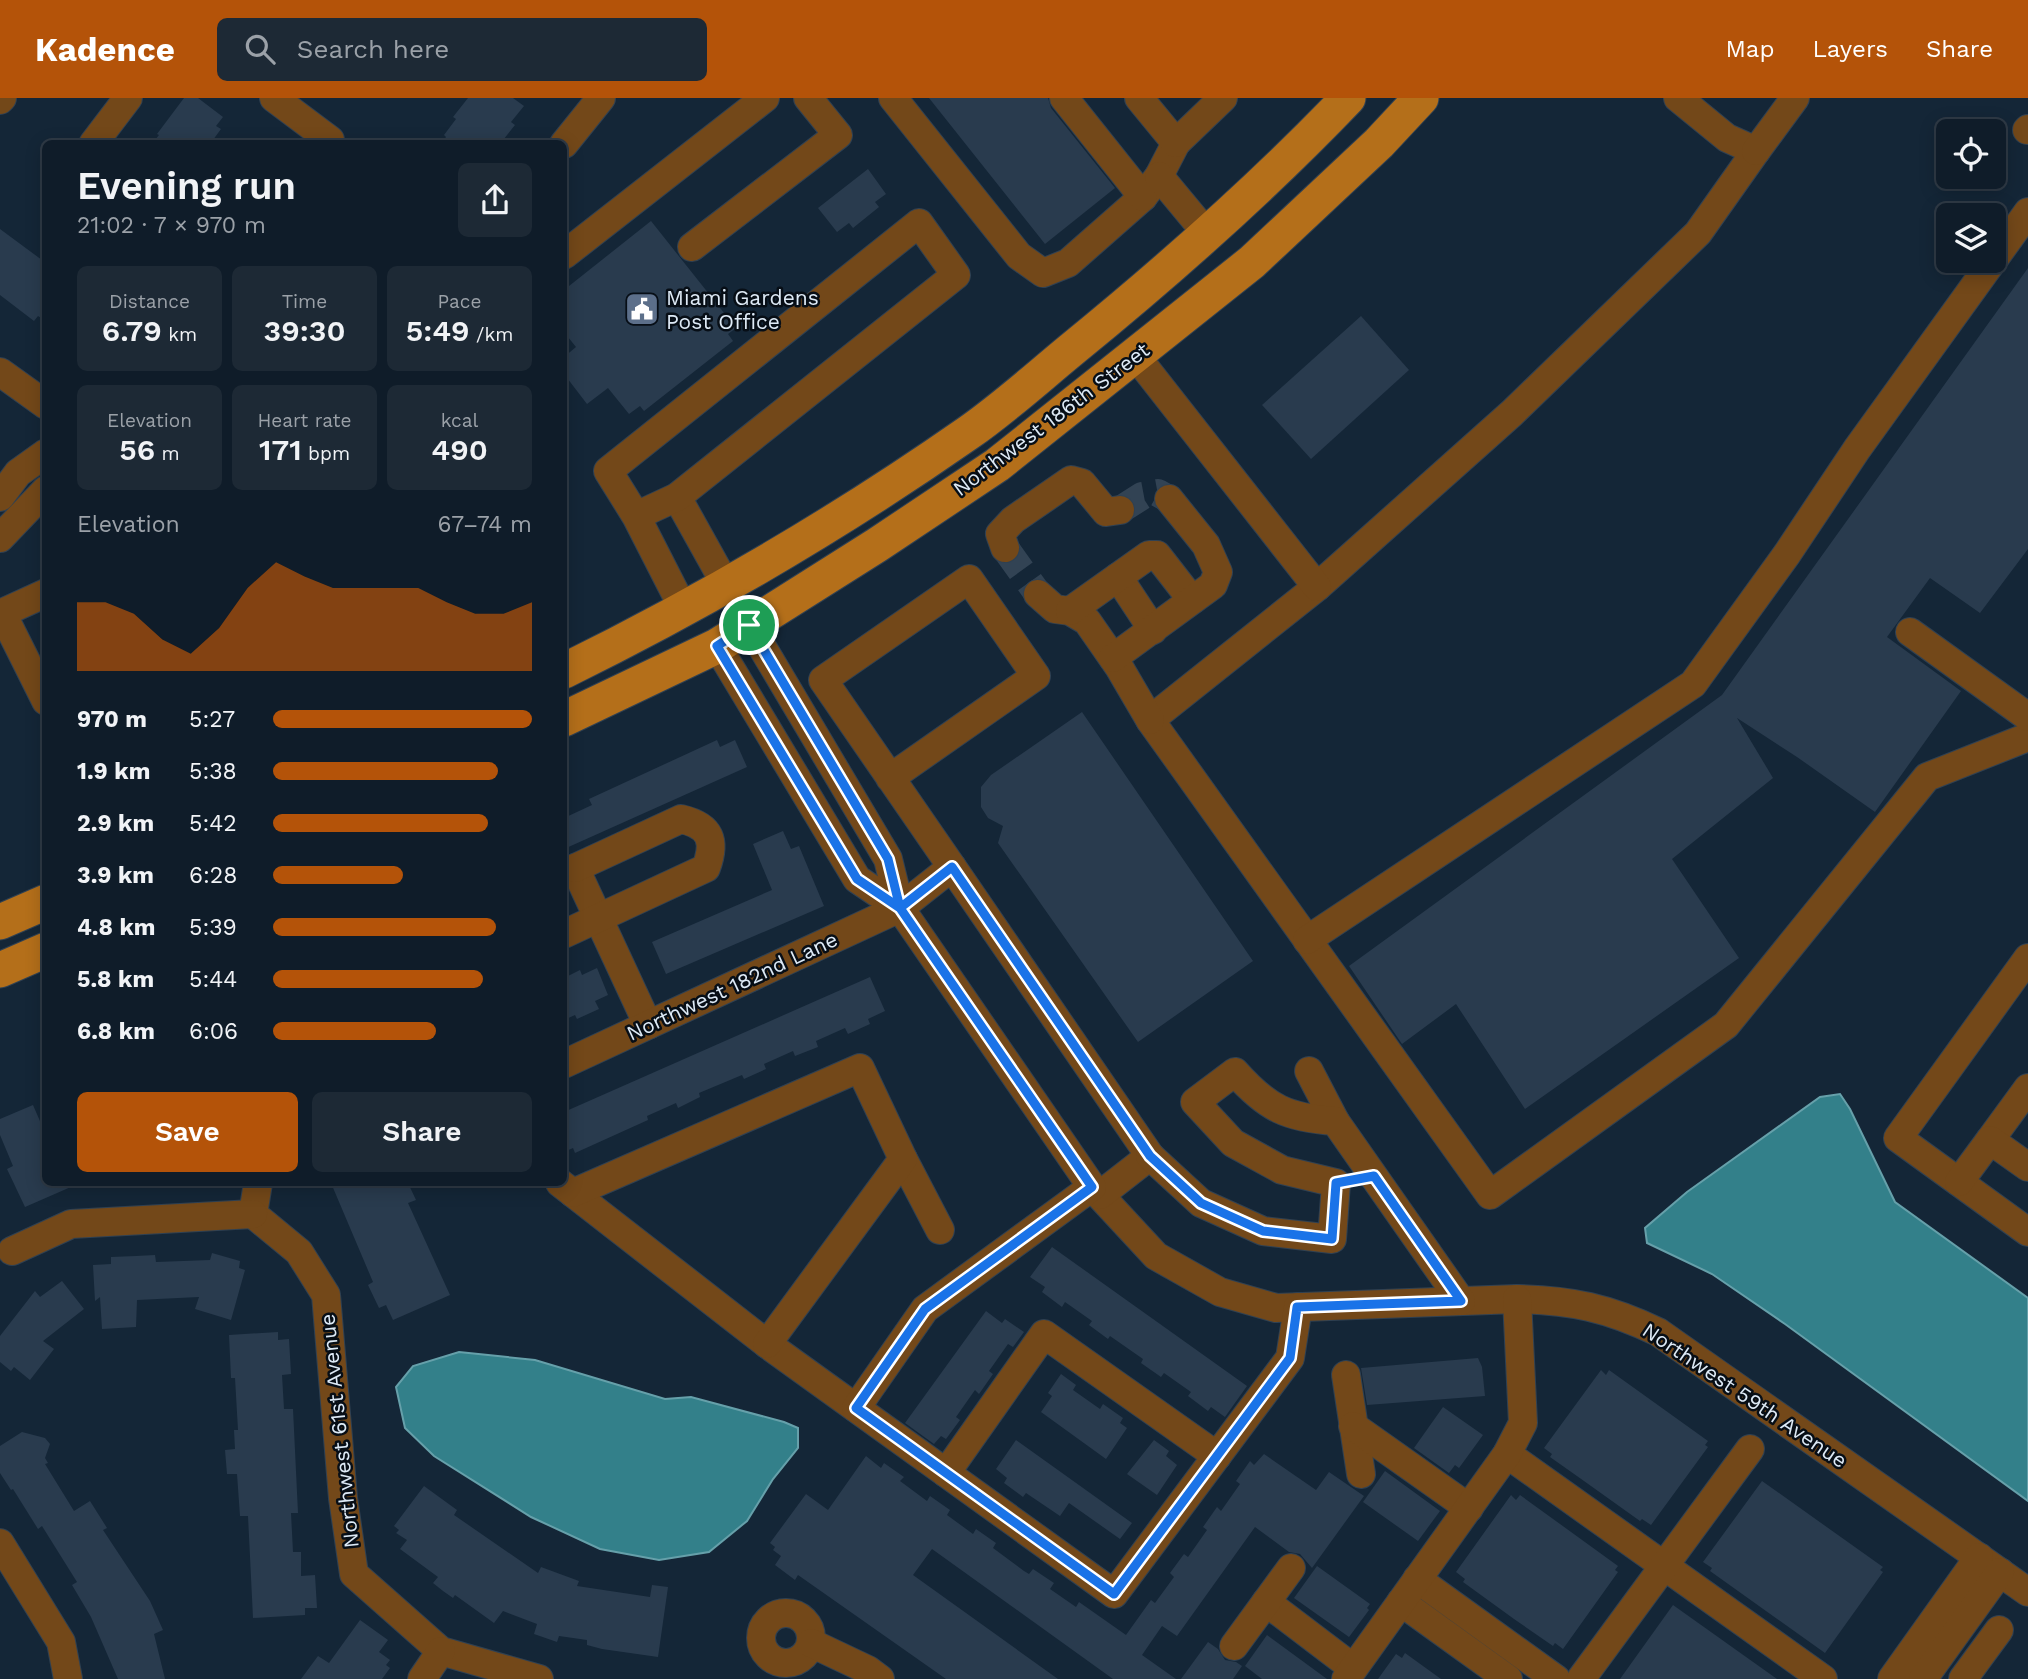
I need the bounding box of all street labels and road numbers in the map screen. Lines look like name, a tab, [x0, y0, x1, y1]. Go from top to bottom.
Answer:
street label: Northwest 186th Street	[948, 337, 1154, 501]
street label: Northwest 182nd Lane	[623, 926, 841, 1046]
street label: Northwest 61st Avenue	[314, 1313, 364, 1549]
street label: Northwest 59th Avenue	[1638, 1317, 1852, 1473]

